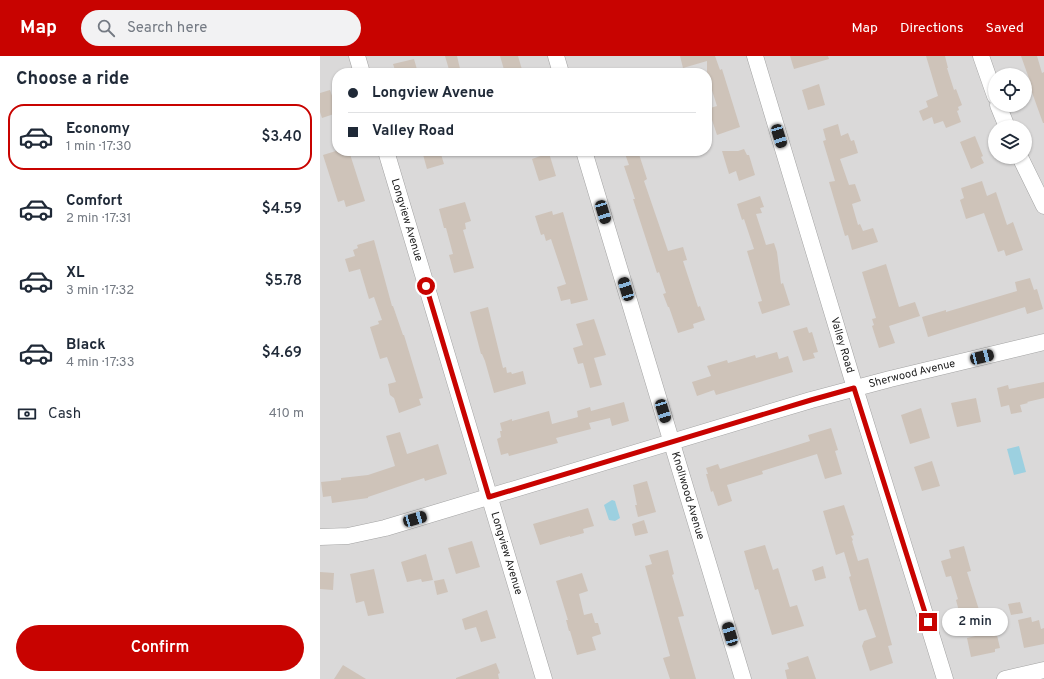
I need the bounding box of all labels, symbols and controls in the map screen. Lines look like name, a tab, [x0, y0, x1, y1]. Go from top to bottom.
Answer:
search box	[81, 10, 361, 46]
text: Map	[20, 16, 57, 40]
icon: search	[95, 17, 117, 39]
text: Search here	[127, 19, 207, 38]
text: Map	[852, 20, 878, 37]
text: Directions	[900, 20, 964, 37]
text: Saved	[986, 20, 1024, 37]
text: Choose a ride	[16, 68, 129, 91]
map controls	[988, 68, 1032, 164]
button: locate	[988, 68, 1032, 112]
text: Longview Avenue	[372, 84, 494, 103]
icon: car	[18, 119, 54, 155]
text: Economy	[66, 120, 130, 139]
button: layers	[988, 120, 1032, 164]
text: Valley Road	[372, 122, 454, 141]
car	[770, 123, 788, 149]
text: $3.40	[261, 128, 302, 147]
text: 1 min · 17:30	[66, 139, 132, 155]
street label: Longview Avenue	[388, 177, 426, 263]
icon: car	[18, 191, 54, 227]
text: Comfort	[66, 192, 123, 211]
car	[594, 199, 612, 225]
text: $4.59	[262, 200, 302, 219]
text: 2 min · 17:31	[66, 211, 131, 227]
icon: car	[18, 263, 54, 299]
text: XL	[66, 264, 84, 283]
text: $5.78	[265, 272, 302, 291]
car	[617, 276, 635, 302]
route start	[417, 277, 435, 295]
text: 3 min · 17:32	[66, 283, 134, 299]
street label: Valley Road	[827, 316, 857, 375]
icon: car	[18, 335, 54, 371]
text: Black	[66, 336, 106, 355]
text: $4.69	[262, 344, 302, 363]
car	[969, 348, 995, 366]
text: 4 min · 17:33	[66, 355, 135, 371]
street label: Sherwood Avenue	[867, 357, 957, 391]
car	[654, 398, 672, 424]
icon: cash	[16, 403, 38, 425]
text: Cash	[48, 405, 81, 424]
text: 410 m	[269, 406, 304, 422]
street label: Knollwood Avenue	[668, 450, 708, 541]
car	[402, 510, 428, 528]
street label: Longview Avenue	[487, 510, 525, 597]
callout: 2 min	[942, 608, 1008, 636]
route end	[919, 613, 937, 631]
text: 2 min	[958, 614, 992, 630]
car	[721, 621, 739, 647]
button: Confirm	[16, 625, 304, 671]

